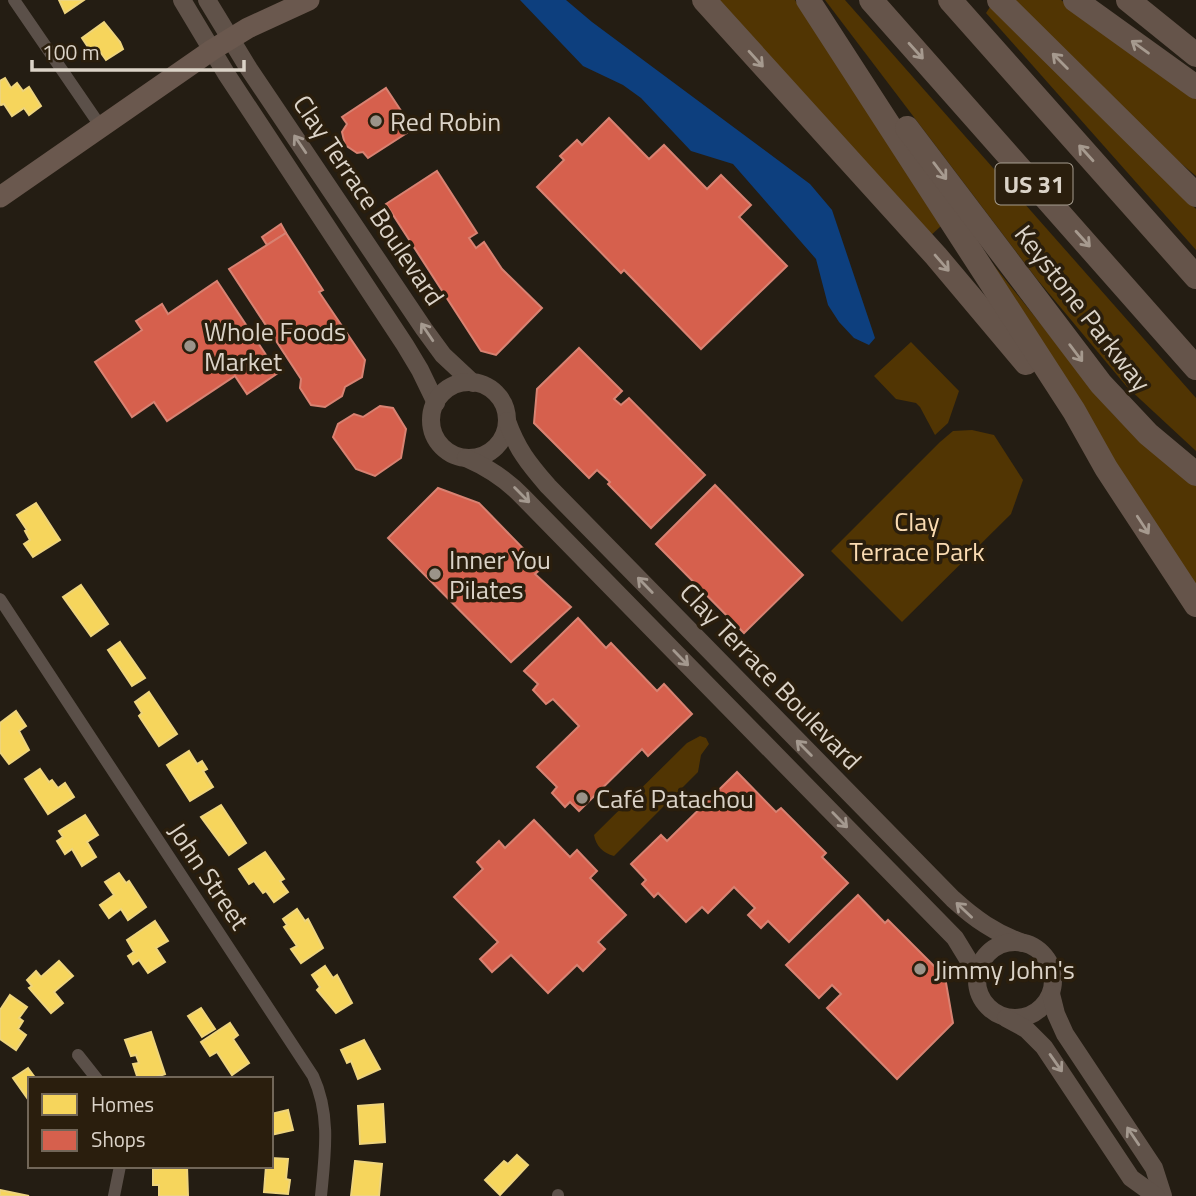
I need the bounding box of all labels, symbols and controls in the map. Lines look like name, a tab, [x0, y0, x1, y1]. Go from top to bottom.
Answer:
scale bar	[32, 28, 243, 72]
text: 100 m	[42, 36, 99, 68]
one-way arrow	[1131, 40, 1150, 55]
one-way arrow	[908, 42, 924, 60]
one-way arrow	[748, 50, 765, 67]
one-way arrow	[1052, 53, 1069, 70]
street label: Clay Terrace Boulevard	[284, 87, 454, 313]
place label: Red Robin	[390, 102, 501, 141]
marker: Red Robin	[368, 113, 384, 129]
one-way arrow	[293, 135, 307, 154]
one-way arrow	[1078, 144, 1094, 162]
one-way arrow	[932, 161, 947, 180]
road number: US 31	[996, 164, 1072, 204]
street label: Keystone Parkway	[1005, 216, 1161, 400]
one-way arrow	[1075, 230, 1091, 248]
one-way arrow	[934, 254, 950, 272]
place label: Whole Foods Market	[204, 312, 346, 381]
one-way arrow	[420, 323, 434, 342]
marker: Whole Foods Market	[182, 338, 198, 354]
one-way arrow	[1069, 343, 1084, 362]
one-way arrow	[513, 487, 530, 504]
park label: Clay Terrace Park	[849, 502, 985, 571]
one-way arrow	[1136, 515, 1151, 534]
place label: Inner You Pilates	[449, 540, 551, 609]
marker: Inner You Pilates	[427, 566, 443, 582]
street label: Clay Terrace Boulevard	[671, 574, 871, 778]
one-way arrow	[637, 577, 654, 594]
one-way arrow	[673, 649, 690, 666]
one-way arrow	[796, 740, 813, 757]
place label: Café Patachou	[596, 779, 754, 818]
marker: Café Patachou	[574, 790, 590, 806]
one-way arrow	[832, 812, 849, 829]
street label: John Street	[159, 815, 259, 937]
one-way arrow	[956, 901, 973, 918]
place label: Jimmy John's	[934, 950, 1075, 989]
marker: Jimmy John's	[912, 961, 928, 977]
one-way arrow	[1049, 1053, 1063, 1072]
legend	[28, 1077, 273, 1168]
text: Homes	[91, 1088, 154, 1120]
text: Shops	[91, 1123, 146, 1155]
one-way arrow	[1125, 1127, 1140, 1146]

